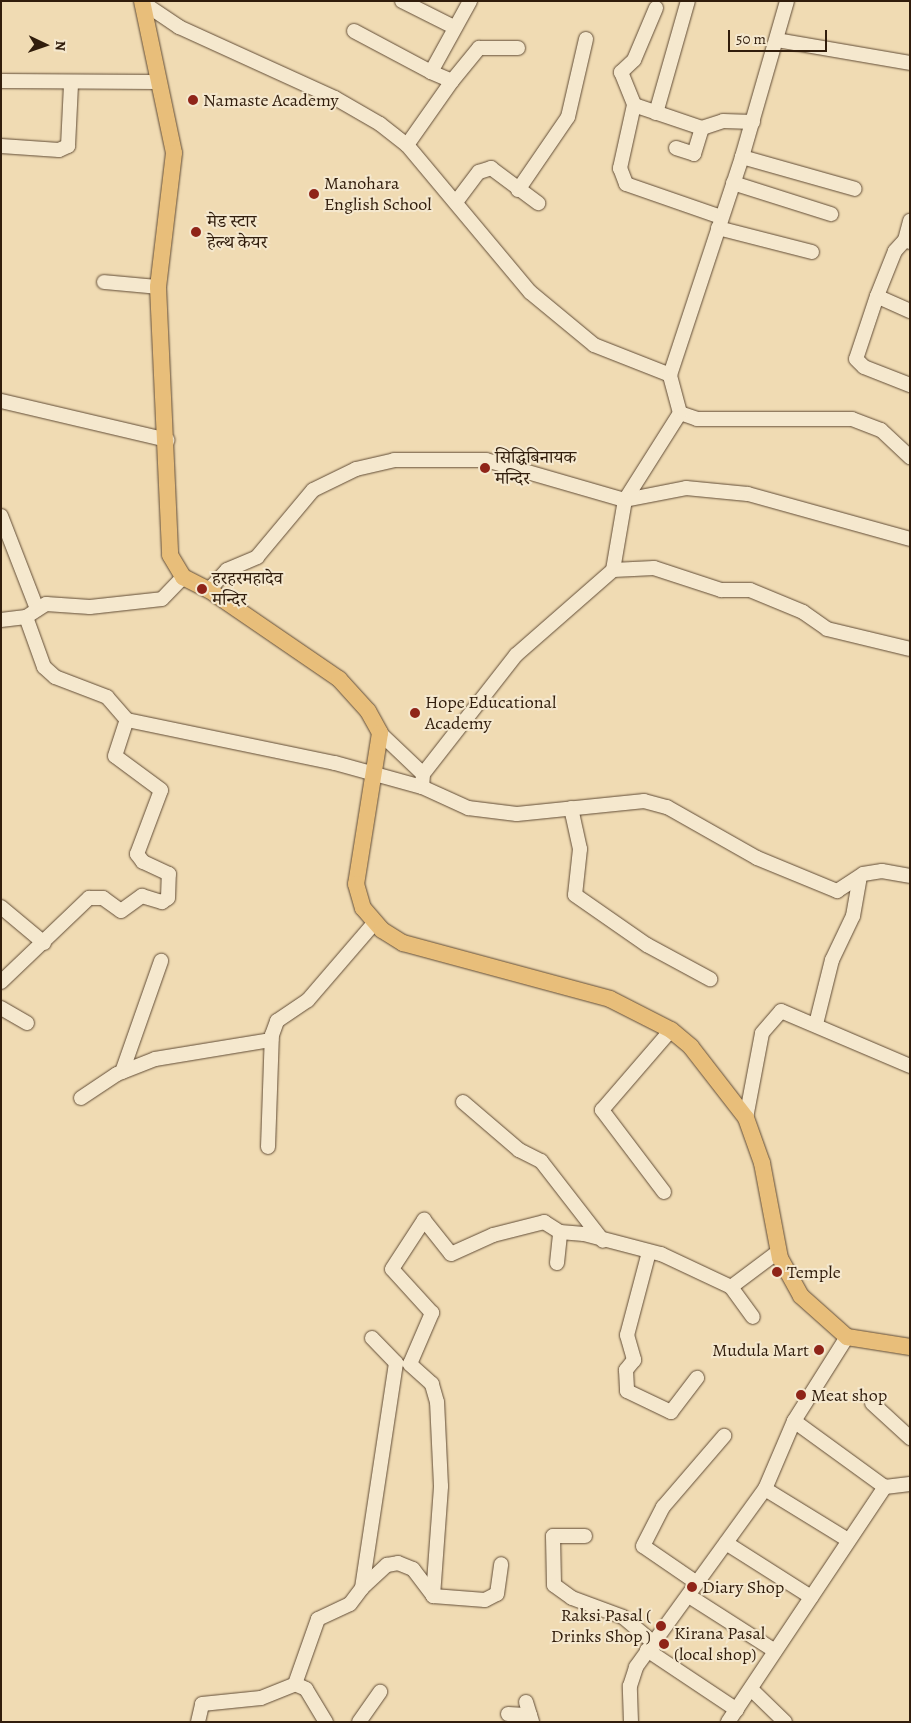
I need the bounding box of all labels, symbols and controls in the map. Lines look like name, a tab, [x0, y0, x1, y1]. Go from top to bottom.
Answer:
north arrow	[20, 20, 70, 70]
scale bar	[731, 20, 830, 52]
text: 50 m	[736, 29, 766, 49]
text: N	[51, 40, 70, 51]
place label: Namaste Academy	[203, 89, 339, 111]
marker: Namaste Academy	[187, 94, 199, 106]
place label: Manohara English School	[324, 173, 432, 215]
marker: Manohara English School	[308, 188, 320, 200]
place label: मेड स्टार हेल्थ केयर	[207, 211, 267, 253]
marker: मेड स्टार हेल्थ केयर	[189, 225, 203, 239]
place label: सिद्धिबिनायक मन्दिर	[495, 447, 576, 489]
marker: सिद्धिबिनायक मन्दिर	[479, 462, 491, 474]
place label: हरहरमहादेव मन्दिर	[212, 568, 283, 610]
marker: हरहरमहादेव मन्दिर	[196, 583, 208, 595]
place label: Hope Educational Academy	[425, 692, 556, 734]
marker: Hope Educational Academy	[409, 707, 421, 719]
place label: Temple	[787, 1261, 841, 1283]
marker: Temple	[771, 1266, 783, 1278]
place label: Mudula Mart	[712, 1339, 809, 1361]
marker: Mudula Mart	[813, 1344, 825, 1356]
place label: Meat shop	[811, 1384, 887, 1406]
marker: Meat shop	[795, 1389, 807, 1401]
place label: Diary Shop	[702, 1576, 784, 1598]
marker: Diary Shop	[686, 1581, 698, 1593]
place label: Raksi Pasal ( Drinks Shop )	[551, 1605, 651, 1648]
marker: Raksi Pasal ( Drinks Shop )	[655, 1620, 667, 1632]
place label: Kirana Pasal (local shop)	[674, 1623, 765, 1666]
marker: Kirana Pasal (local shop)	[658, 1638, 670, 1650]

